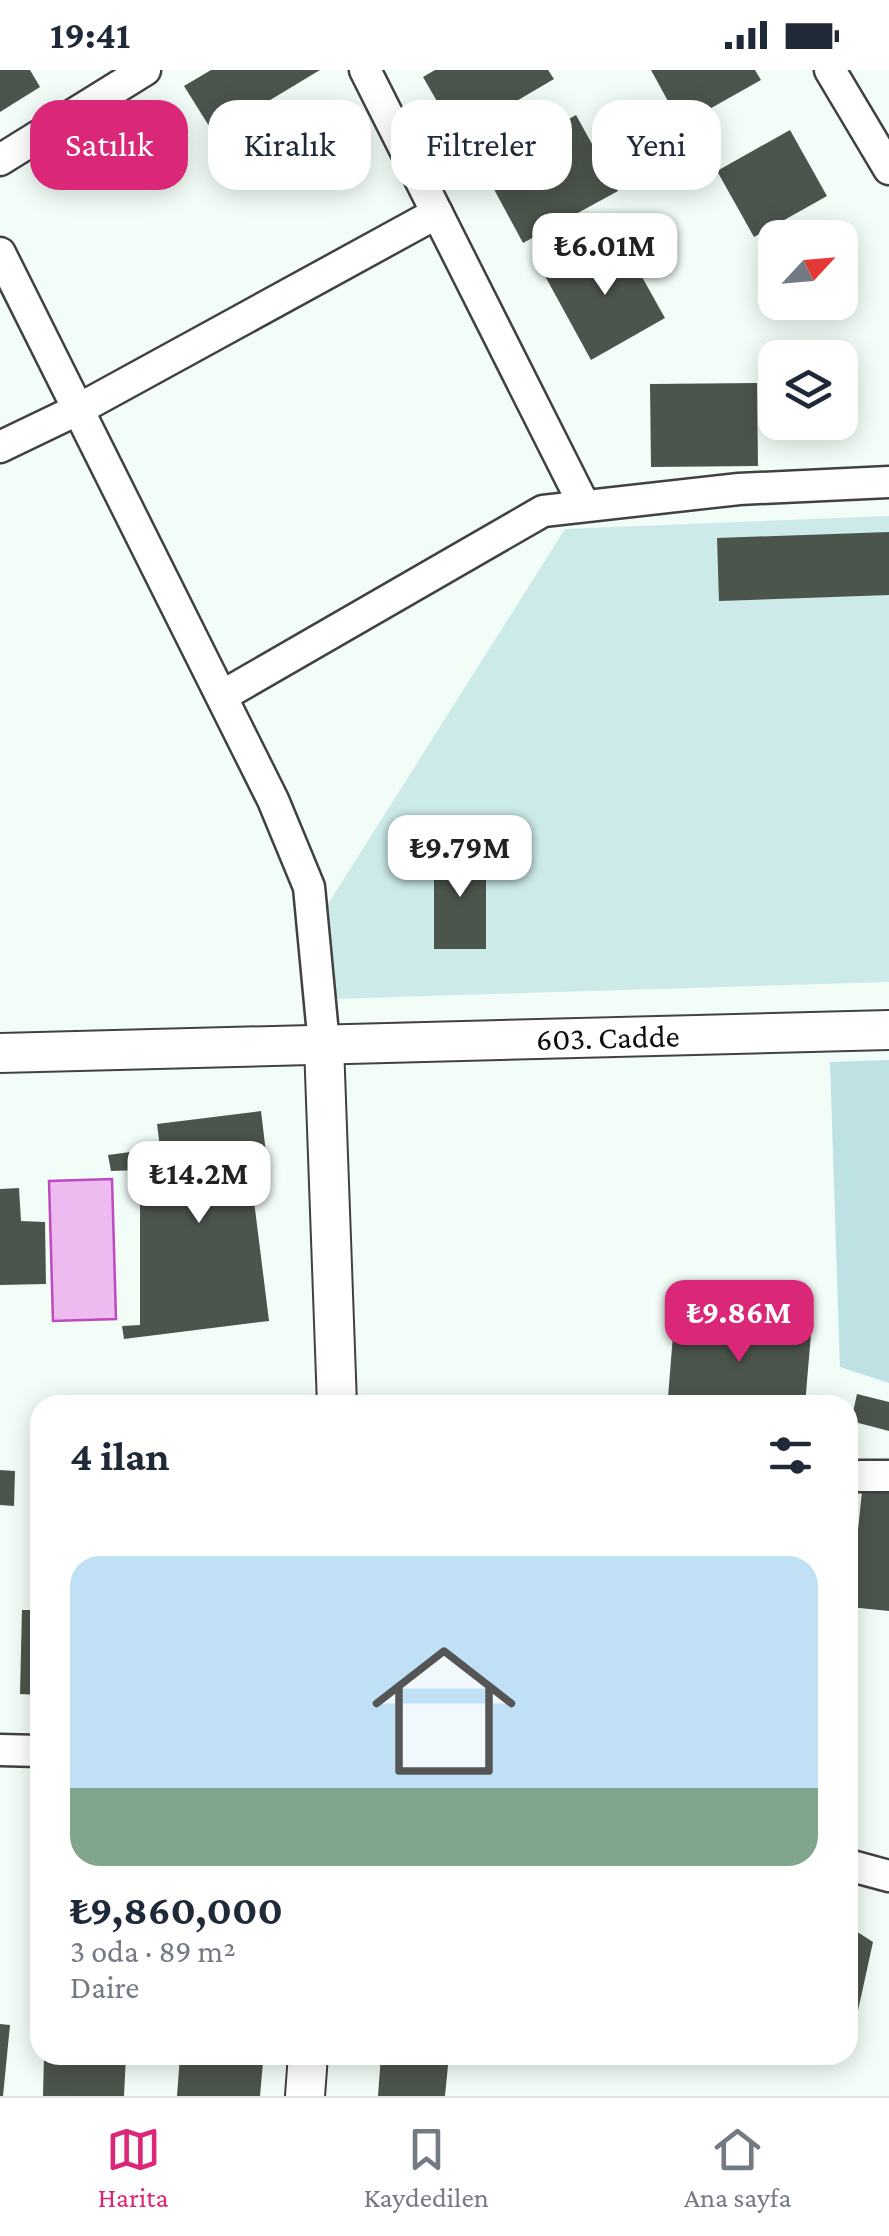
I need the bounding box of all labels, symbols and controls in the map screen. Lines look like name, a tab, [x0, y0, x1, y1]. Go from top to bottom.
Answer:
text: 19:41	[50, 14, 130, 56]
chip: Satılık	[30, 100, 188, 190]
chip: Kiralık	[208, 100, 371, 190]
chip: Filtreler	[391, 100, 572, 190]
chip: Yeni	[592, 100, 721, 190]
pin: ₺6.01M	[524, 213, 686, 298]
north arrow	[758, 220, 858, 320]
map controls	[758, 220, 858, 440]
text: ₺6.01M	[554, 227, 656, 263]
button: layers	[758, 340, 858, 440]
pin: ₺9.79M	[379, 815, 541, 900]
text: ₺9.79M	[410, 829, 510, 865]
street label: 603. Cadde	[536, 1017, 680, 1057]
pin: ₺14.2M	[118, 1141, 280, 1226]
text: ₺14.2M	[150, 1155, 248, 1191]
pin: ₺9.86M	[658, 1280, 820, 1365]
text: ₺9.86M	[687, 1294, 791, 1330]
icon: filters	[763, 1428, 818, 1483]
text: 4 ilan	[70, 1432, 170, 1479]
icon: home	[354, 1621, 534, 1801]
text: ₺9,860,000	[70, 1886, 283, 1933]
text: 3 oda · 89 m²	[70, 1933, 236, 1969]
text: Daire	[70, 1969, 139, 2005]
tab: Harita	[98, 2122, 168, 2213]
tab: Kaydedilen	[364, 2122, 489, 2213]
tab: Ana sayfa	[684, 2122, 791, 2213]

